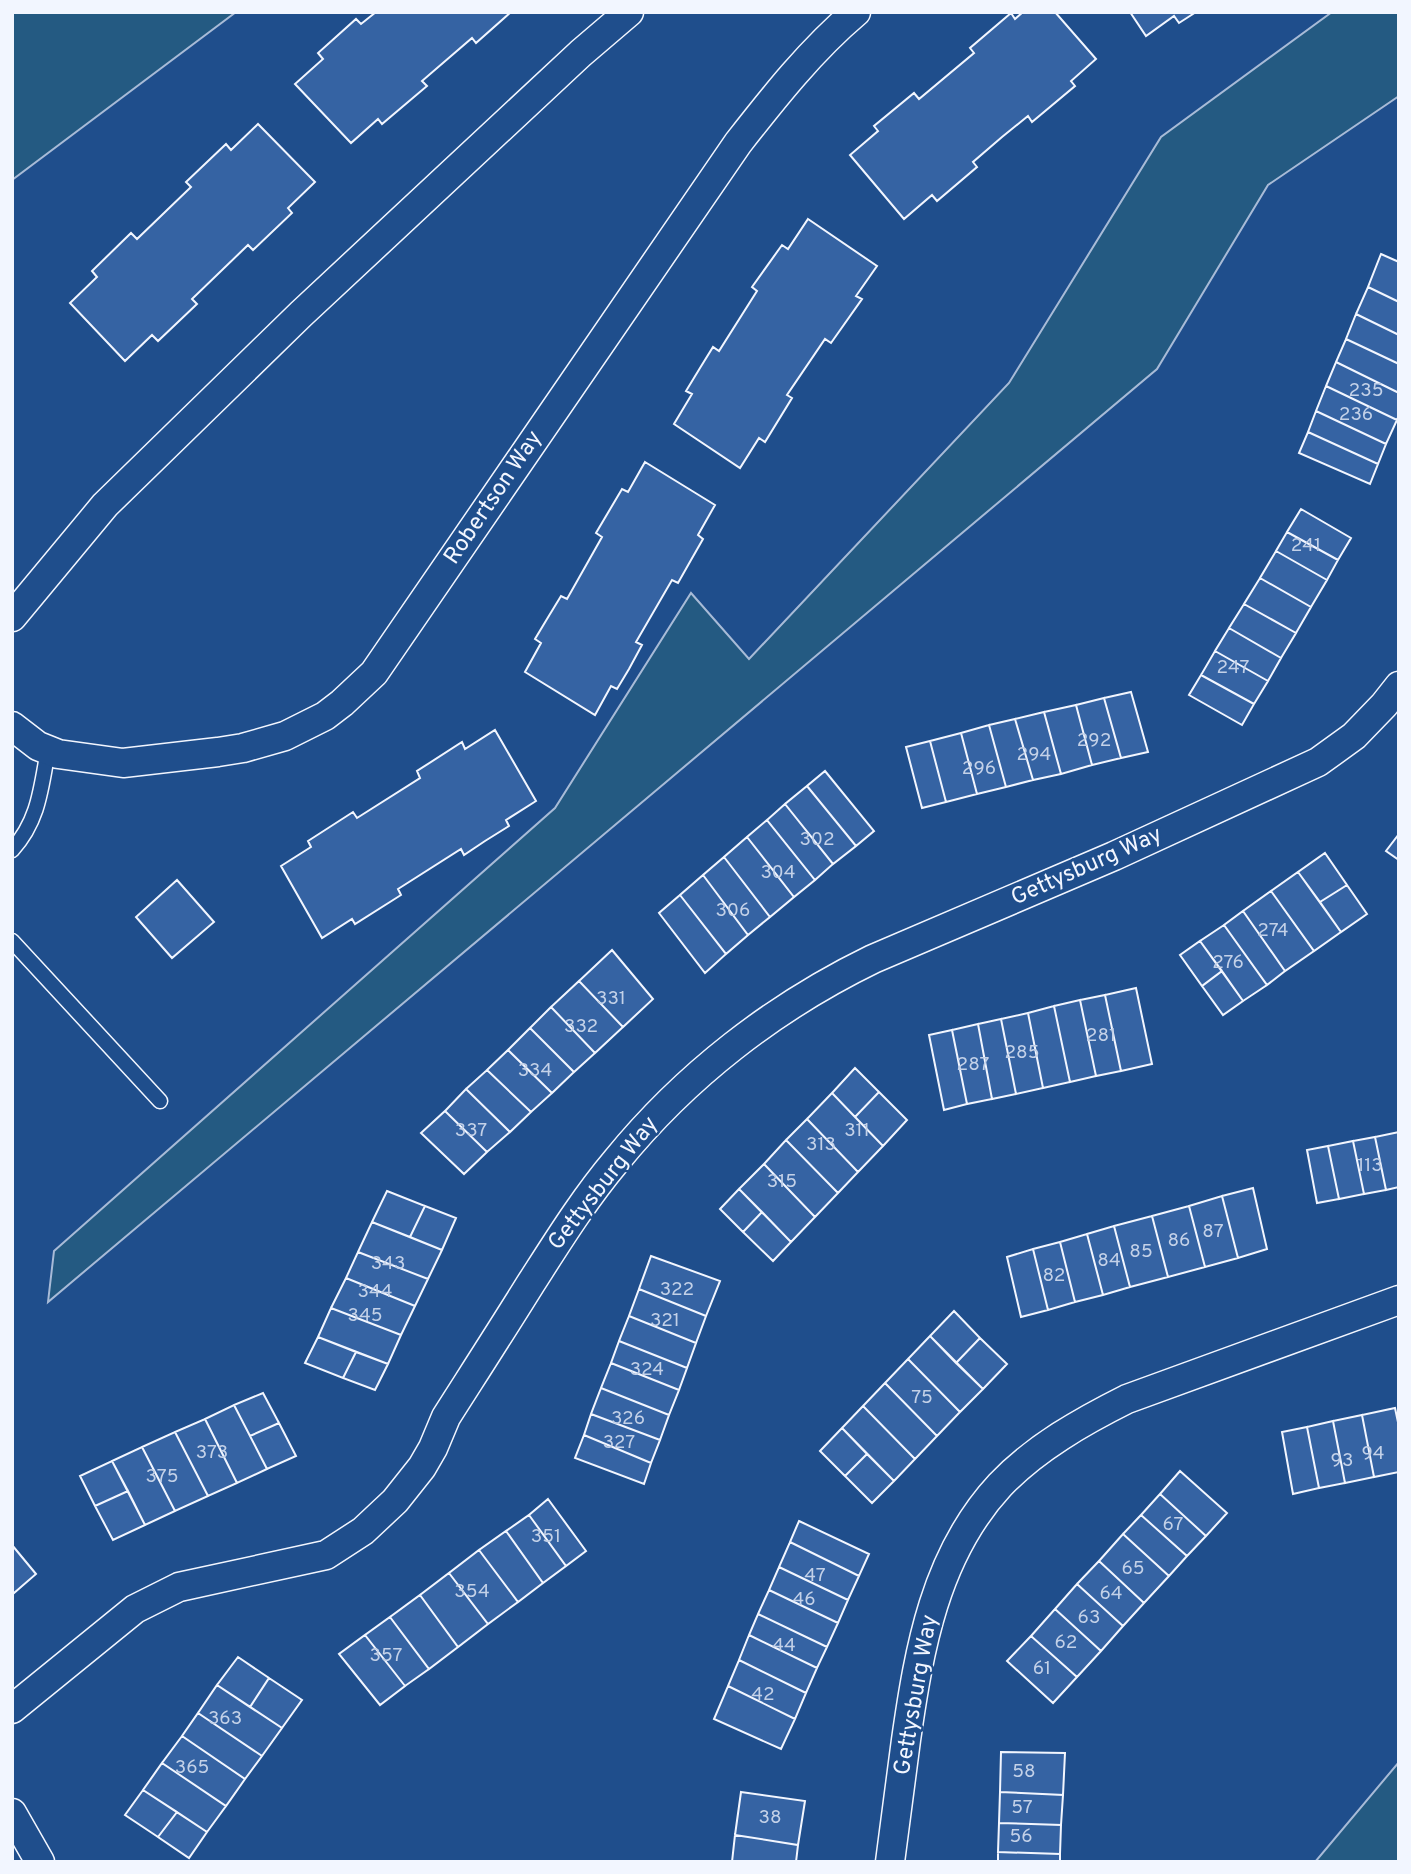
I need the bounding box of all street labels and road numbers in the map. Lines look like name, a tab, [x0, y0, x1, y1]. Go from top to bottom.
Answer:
street label: Robertson Way	[439, 425, 549, 571]
street label: Gettysburg Way	[1007, 821, 1167, 913]
street label: Gettysburg Way	[543, 1111, 665, 1257]
street label: Gettysburg Way	[889, 1613, 945, 1777]

